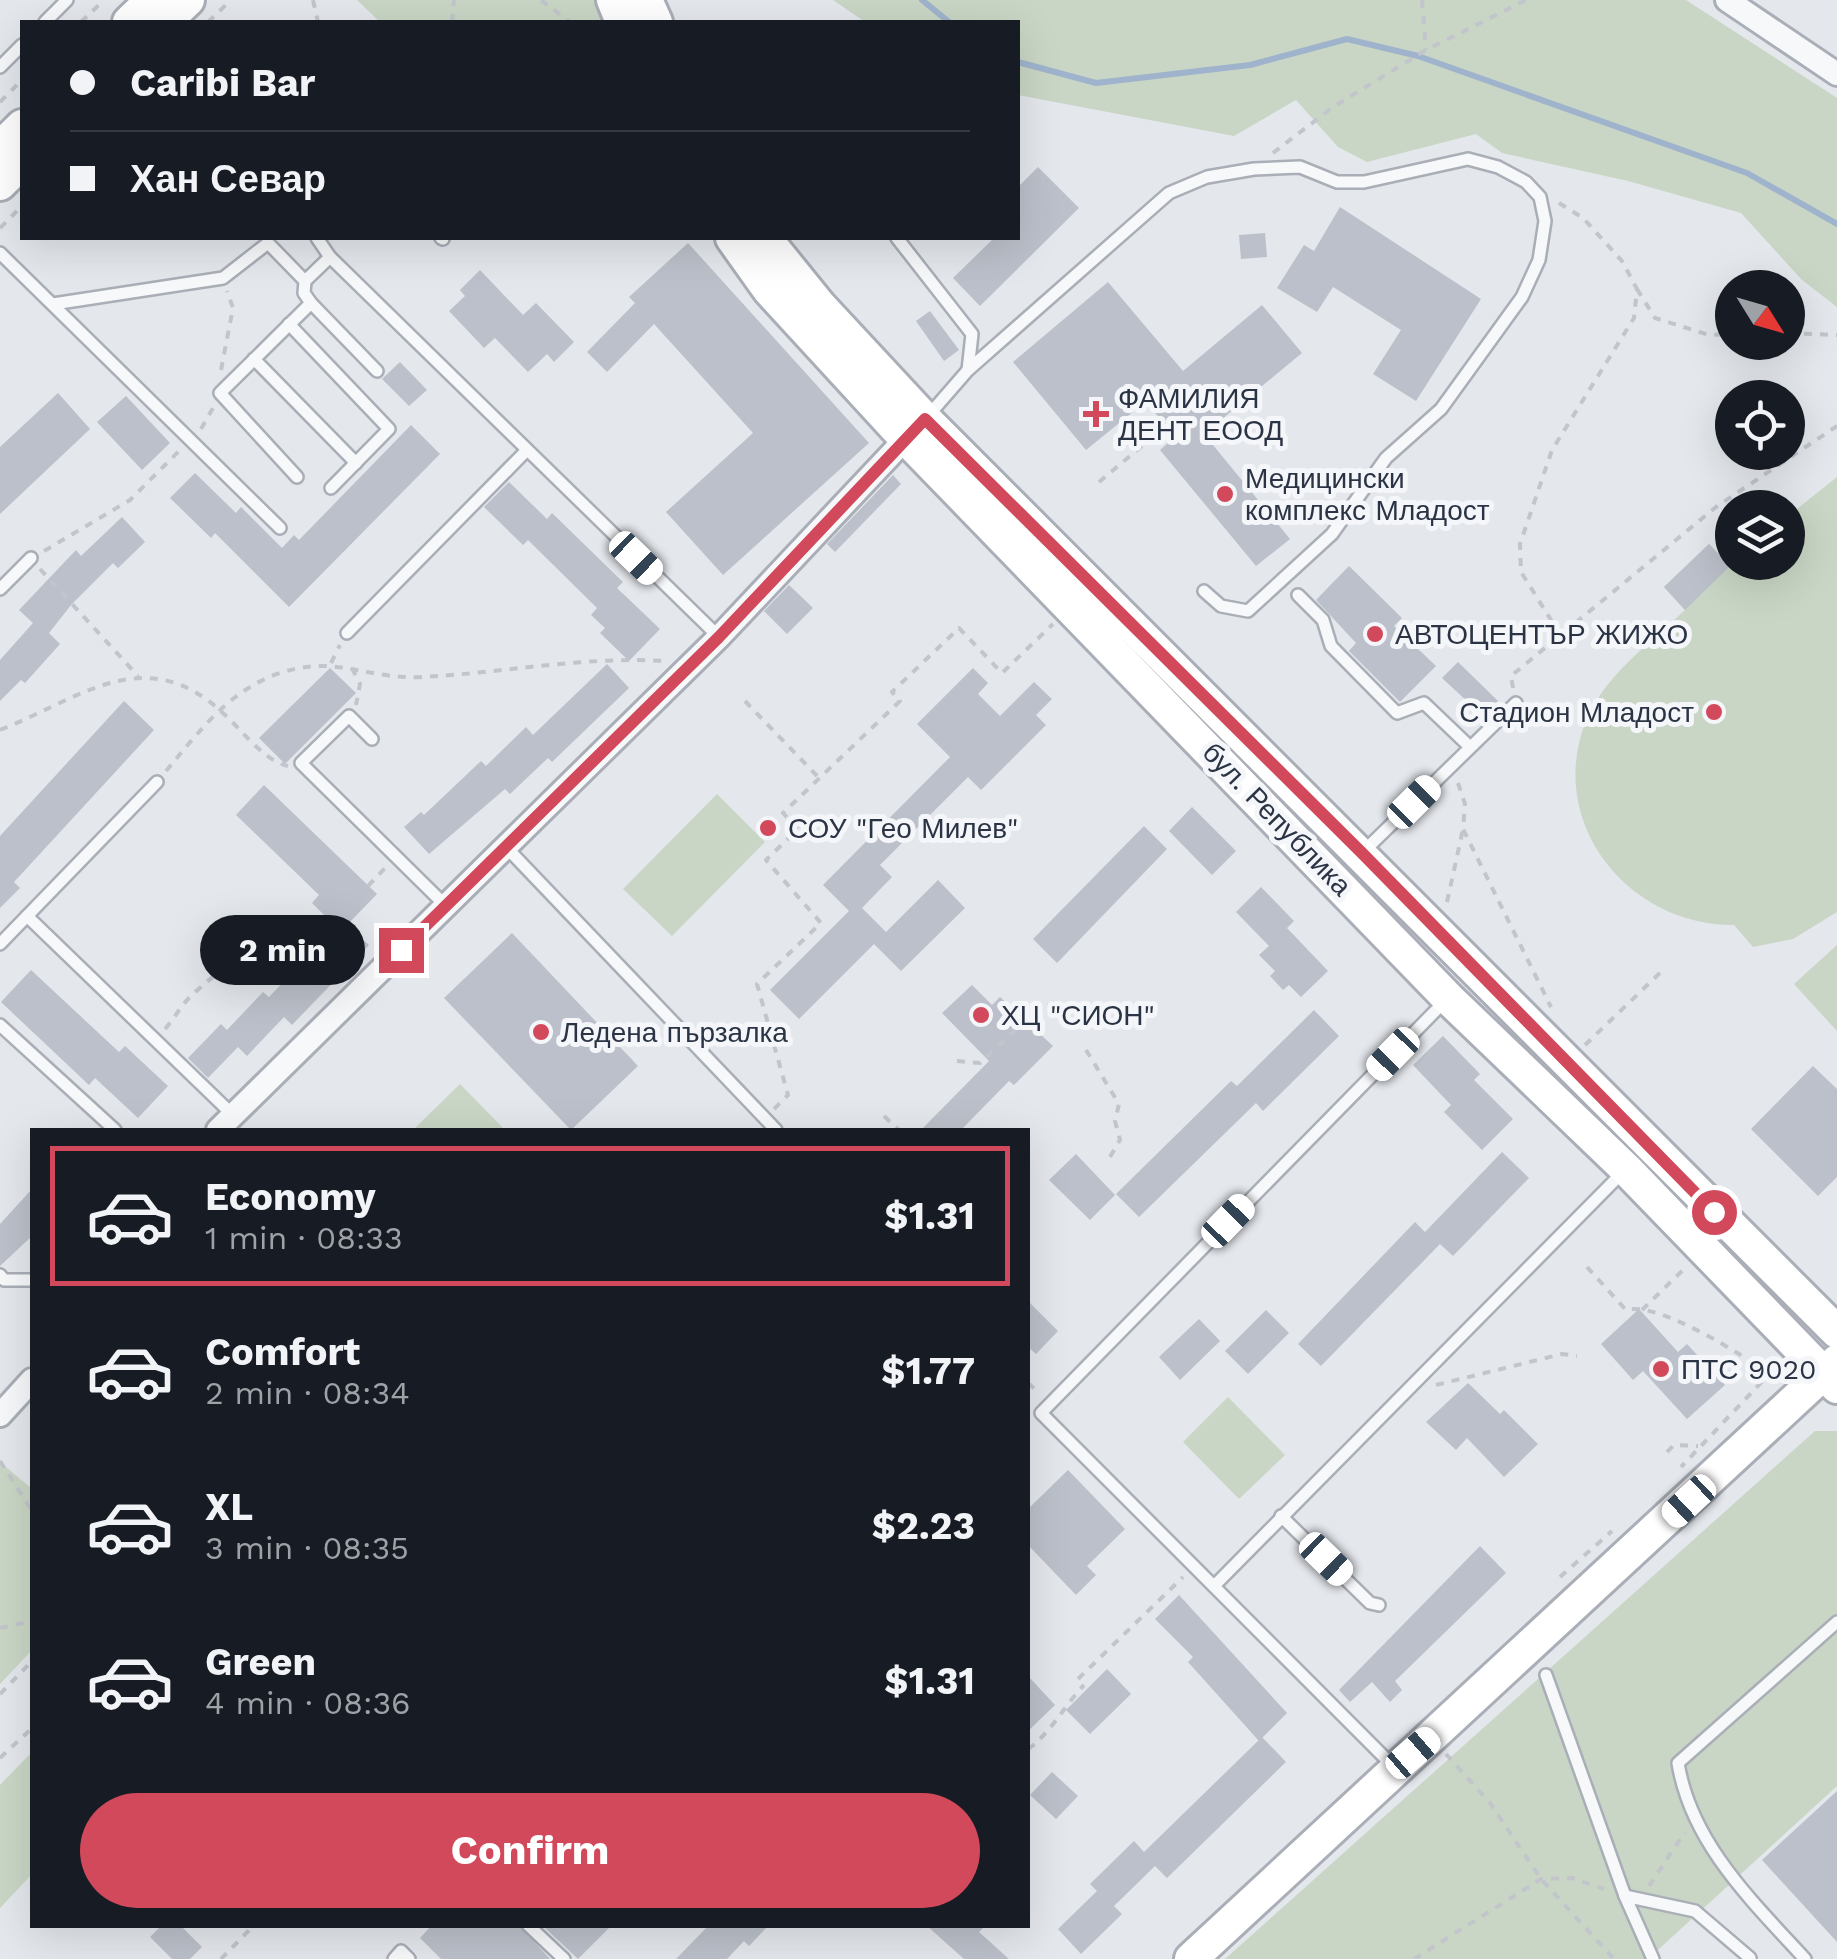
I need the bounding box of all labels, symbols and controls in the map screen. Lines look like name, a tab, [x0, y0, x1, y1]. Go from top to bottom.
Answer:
text: Caribi Bar	[130, 61, 315, 105]
text: Хан Севар	[130, 157, 326, 201]
north arrow	[1715, 270, 1805, 360]
map controls	[1715, 270, 1805, 580]
button: locate	[1715, 380, 1805, 470]
place label: ФАМИЛИЯ ДЕНТ ЕООД	[1118, 382, 1283, 447]
marker: ФАМИЛИЯ ДЕНТ ЕООД	[1083, 401, 1109, 427]
place label: Медицински комплекс Младост	[1245, 462, 1490, 527]
marker: Медицински комплекс Младост	[1214, 483, 1236, 505]
button: layers	[1715, 490, 1805, 580]
car	[604, 526, 668, 590]
place label: АВТОЦЕНТЪР ЖИЖО	[1395, 618, 1688, 651]
marker: АВТОЦЕНТЪР ЖИЖО	[1364, 623, 1386, 645]
place label: Стадион Младост	[1459, 696, 1694, 729]
marker: Стадион Младост	[1703, 701, 1725, 723]
street label: бул. Република	[1196, 736, 1359, 903]
car	[1382, 770, 1446, 834]
place label: СОУ "Гео Милев"	[788, 812, 1018, 845]
marker: СОУ "Гео Милев"	[757, 817, 779, 839]
callout: 2 min	[201, 915, 366, 985]
route end	[379, 928, 424, 973]
text: 2 min	[239, 931, 326, 969]
place label: ХЦ "СИОН"	[1001, 999, 1155, 1032]
marker: ХЦ "СИОН"	[970, 1004, 992, 1026]
place label: Ледена пързалка	[561, 1016, 788, 1049]
marker: Ледена пързалка	[530, 1021, 552, 1043]
car	[1361, 1022, 1425, 1086]
icon: car	[85, 1171, 175, 1261]
text: Economy	[205, 1175, 376, 1219]
car	[1196, 1189, 1260, 1253]
route start	[1692, 1190, 1737, 1235]
text: $1.31	[884, 1194, 975, 1238]
text: 1 min · 08:33	[205, 1219, 403, 1257]
icon: car	[85, 1326, 175, 1416]
text: Comfort	[205, 1330, 360, 1374]
text: $1.77	[881, 1349, 975, 1393]
place label: ПТС 9020	[1681, 1353, 1816, 1386]
marker: ПТС 9020	[1650, 1358, 1672, 1380]
text: 2 min · 08:34	[205, 1374, 410, 1412]
car	[1657, 1470, 1721, 1532]
icon: car	[85, 1481, 175, 1571]
text: XL	[205, 1485, 253, 1529]
text: $2.23	[872, 1504, 975, 1548]
car	[1294, 1527, 1358, 1591]
text: 3 min · 08:35	[205, 1529, 409, 1567]
icon: car	[85, 1636, 175, 1726]
text: Green	[205, 1640, 316, 1684]
text: $1.31	[884, 1659, 975, 1703]
text: 4 min · 08:36	[205, 1684, 411, 1722]
car	[1381, 1722, 1445, 1784]
button: Confirm	[80, 1793, 980, 1908]

